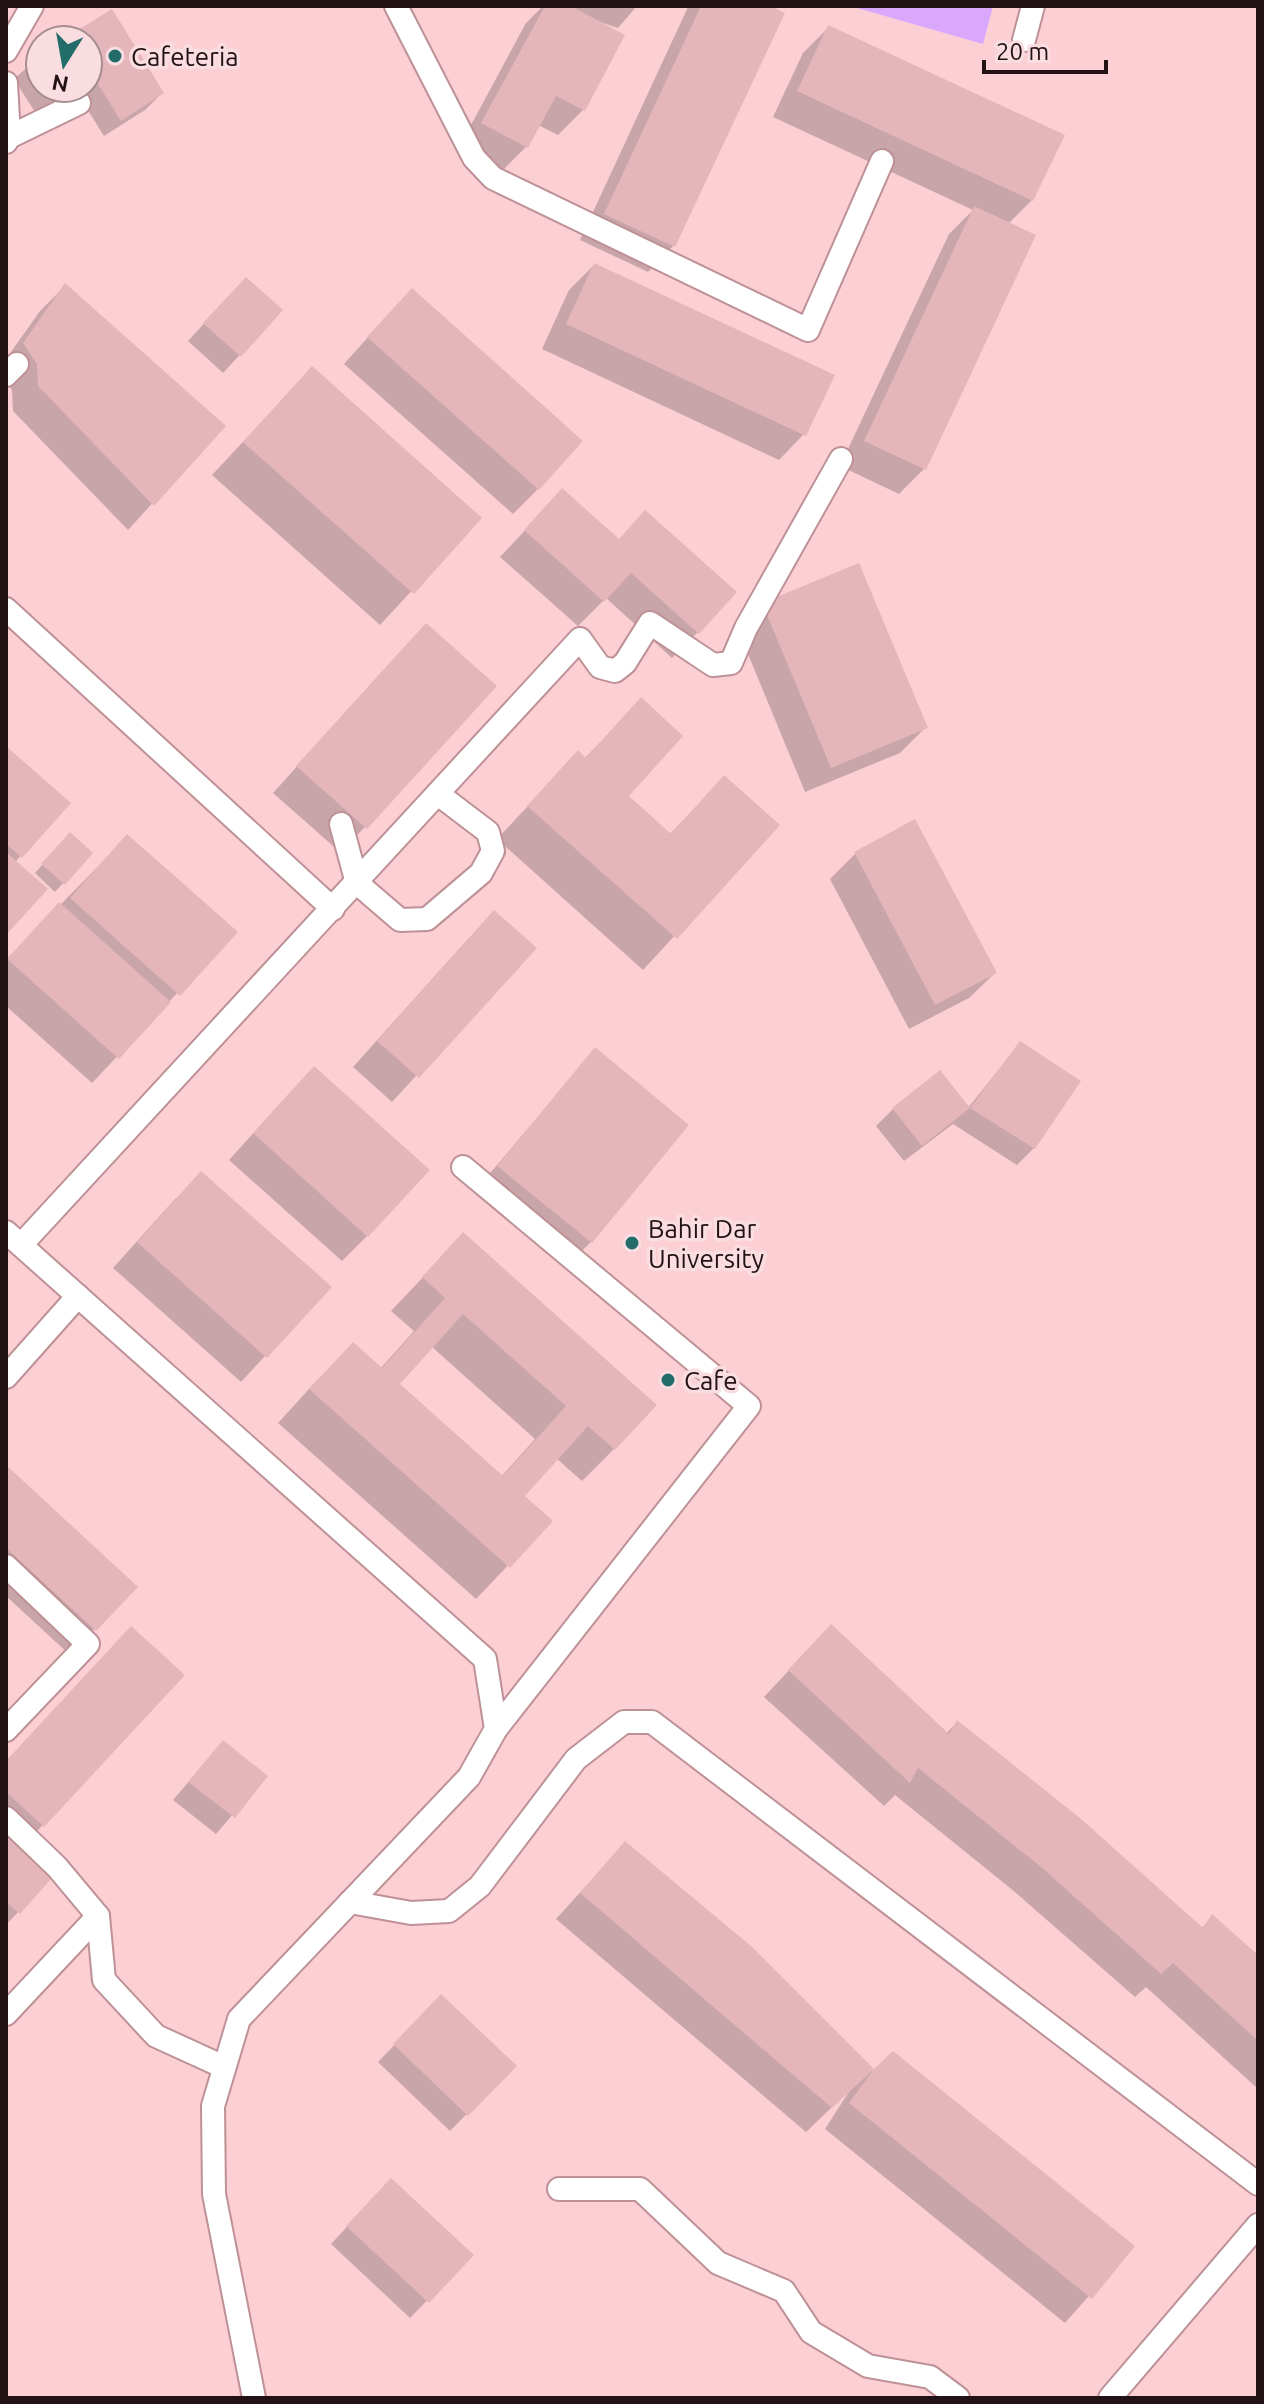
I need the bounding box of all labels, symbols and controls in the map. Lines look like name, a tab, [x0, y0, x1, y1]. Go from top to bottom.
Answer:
north arrow	[24, 24, 104, 104]
scale bar	[984, 24, 1106, 74]
text: 20 m	[996, 38, 1049, 65]
place label: Cafeteria	[131, 42, 239, 71]
marker: Cafeteria	[106, 47, 124, 65]
text: N	[50, 70, 71, 98]
place label: Bahir Dar University	[648, 1214, 764, 1273]
marker: Bahir Dar University	[623, 1234, 641, 1252]
place label: Cafe	[684, 1366, 738, 1395]
marker: Cafe	[659, 1371, 677, 1389]

